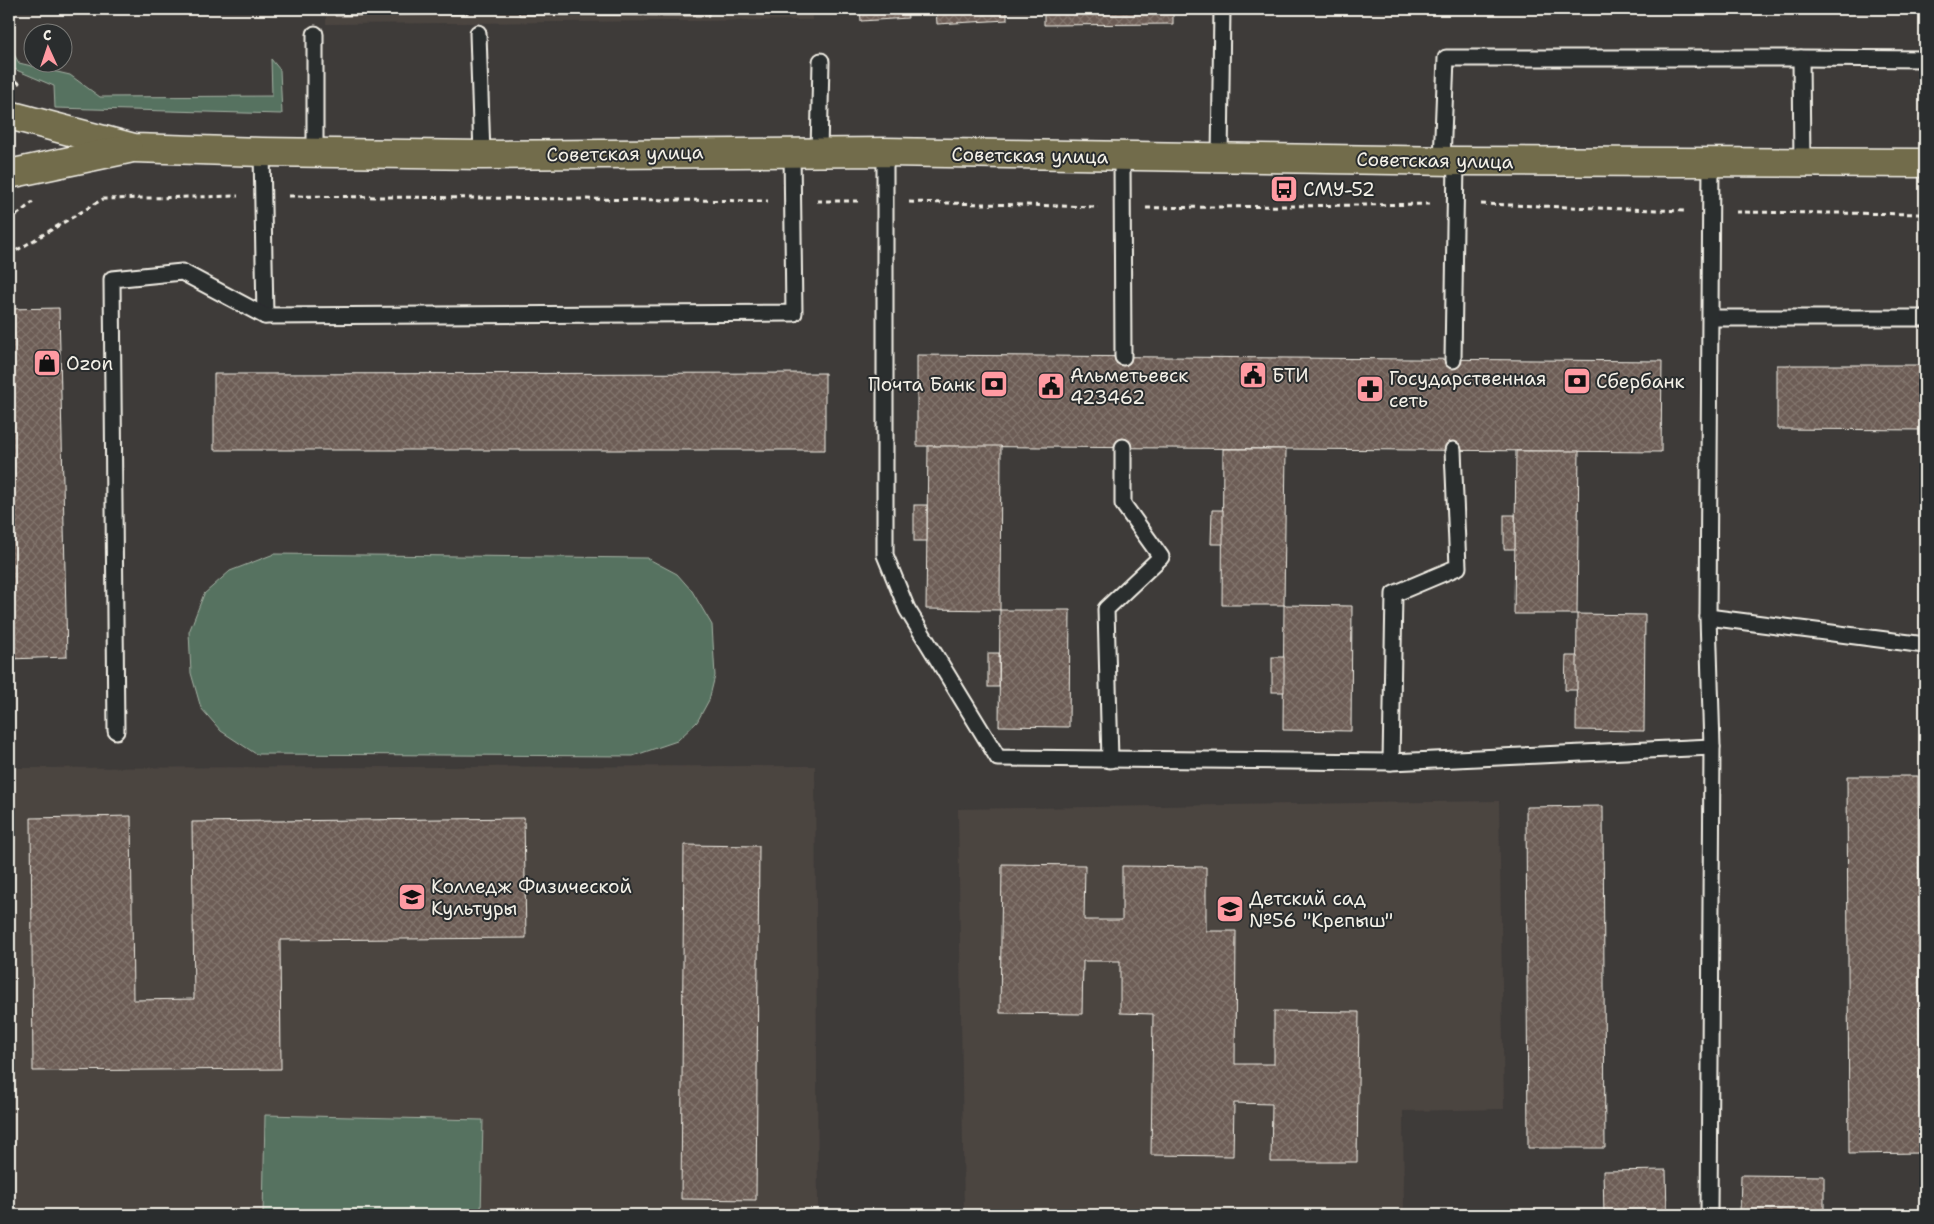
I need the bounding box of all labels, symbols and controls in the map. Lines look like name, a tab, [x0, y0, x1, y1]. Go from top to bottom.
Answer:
north arrow	[22, 22, 72, 72]
text: С	[43, 26, 52, 44]
street label: Советская улица	[546, 140, 704, 167]
street label: Советская улица	[951, 142, 1109, 169]
street label: Советская улица	[1356, 147, 1514, 174]
bus stop icon: СМУ-52	[1269, 174, 1299, 204]
place label: СМУ-52	[1303, 177, 1375, 202]
shop icon: Ozon	[32, 348, 62, 378]
place label: Ozon	[66, 351, 113, 376]
public building icon: БТИ	[1238, 360, 1268, 390]
place label: Альметьевск 423462	[1070, 363, 1188, 410]
place label: БТИ	[1272, 363, 1309, 388]
place label: Государственная сеть	[1389, 366, 1546, 413]
bank icon: Сбербанк	[1562, 366, 1592, 396]
bank icon: Почта Банк	[979, 369, 1009, 399]
place label: Сбербанк	[1596, 369, 1685, 394]
public building icon: Альметьевск 423462	[1036, 371, 1066, 401]
place label: Почта Банк	[868, 372, 975, 397]
pharmacy icon: Государственная сеть	[1355, 374, 1385, 404]
place label: Колледж Физической Культуры	[431, 874, 632, 921]
school or university icon: Колледж Физической Культуры	[397, 882, 427, 912]
place label: Детский сад №56 "Крепыш"	[1249, 886, 1393, 933]
school or university icon: Детский сад №56 "Крепыш"	[1215, 894, 1245, 924]

